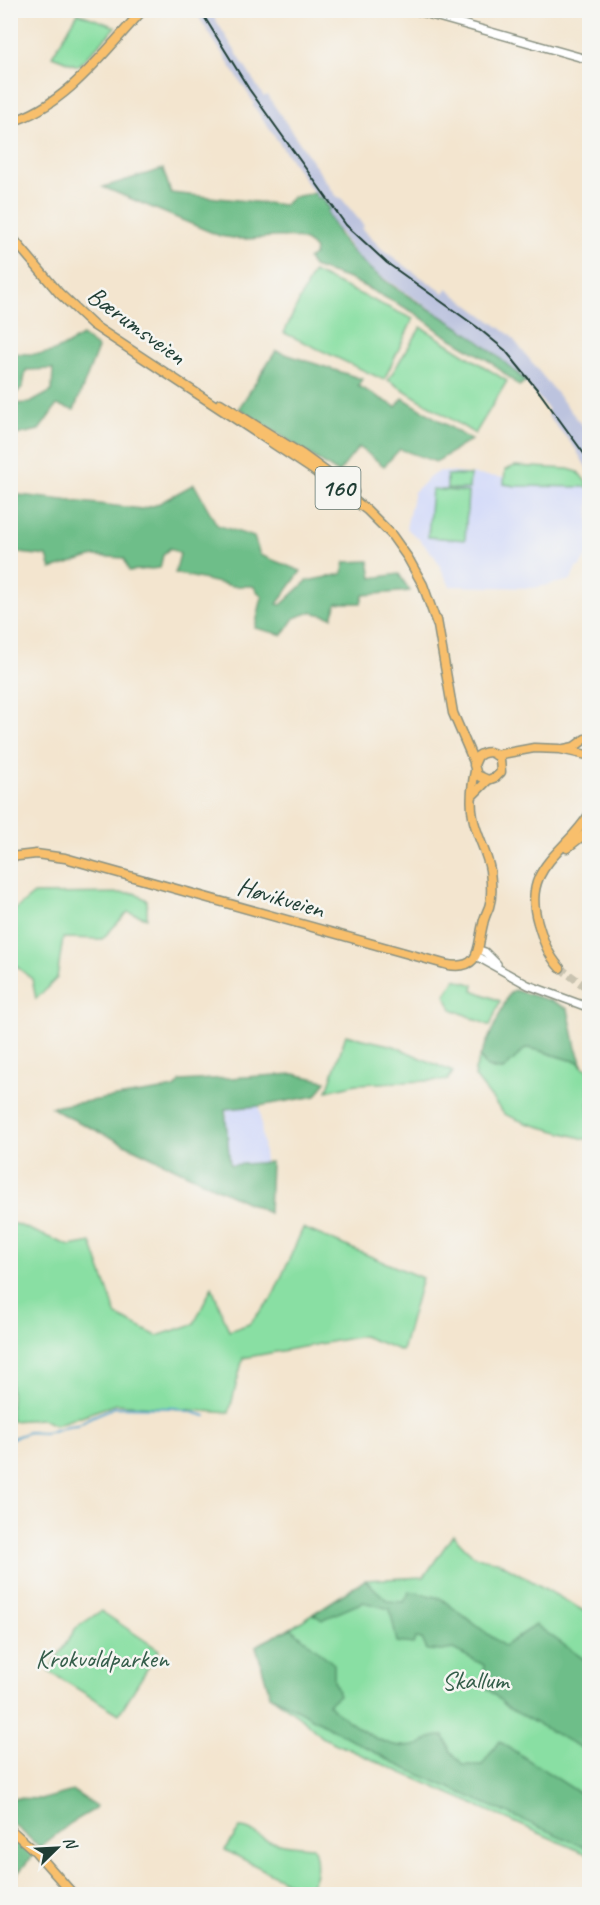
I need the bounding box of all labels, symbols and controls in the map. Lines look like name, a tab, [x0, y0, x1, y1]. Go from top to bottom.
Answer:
street label: Bærumsveien	[81, 278, 193, 373]
road number: 160	[316, 467, 360, 509]
street label: Høvikveien	[233, 869, 329, 926]
park label: Krokvoldparken	[36, 1642, 170, 1675]
park label: Skallum	[442, 1664, 511, 1697]
north arrow	[27, 1818, 87, 1878]
text: N	[59, 1834, 82, 1854]

